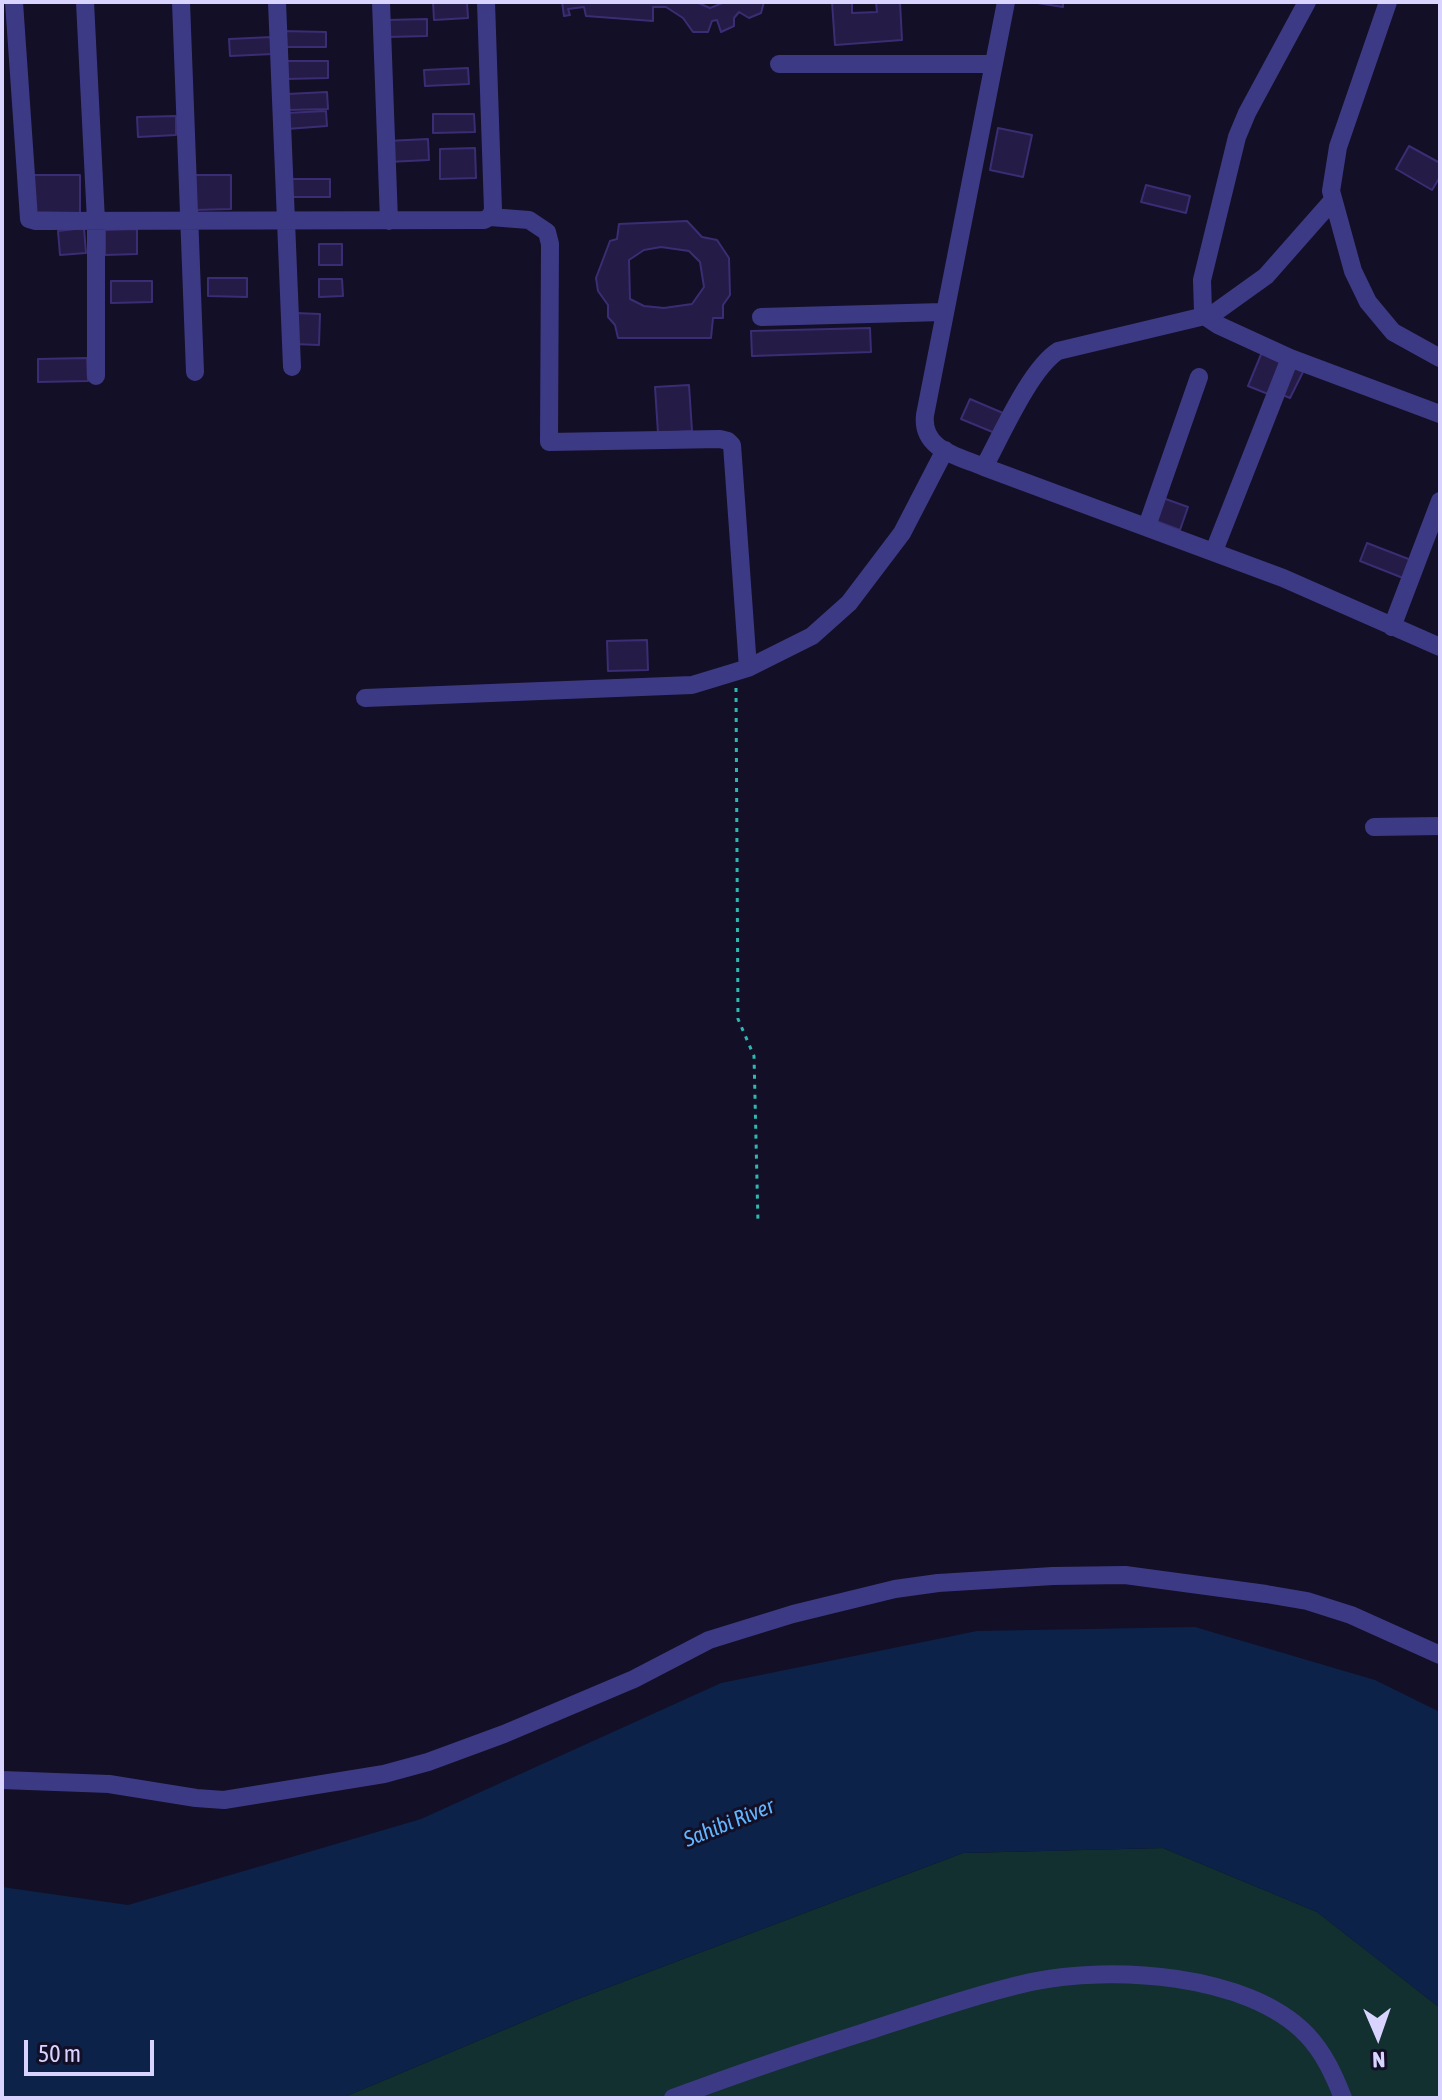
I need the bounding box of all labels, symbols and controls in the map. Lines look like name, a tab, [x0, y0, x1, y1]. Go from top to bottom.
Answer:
water label: Sahibi River	[680, 1793, 778, 1853]
north arrow	[1338, 1996, 1418, 2076]
scale bar	[28, 2024, 158, 2074]
text: 50 m	[38, 2040, 81, 2067]
text: N	[1372, 2047, 1386, 2073]

